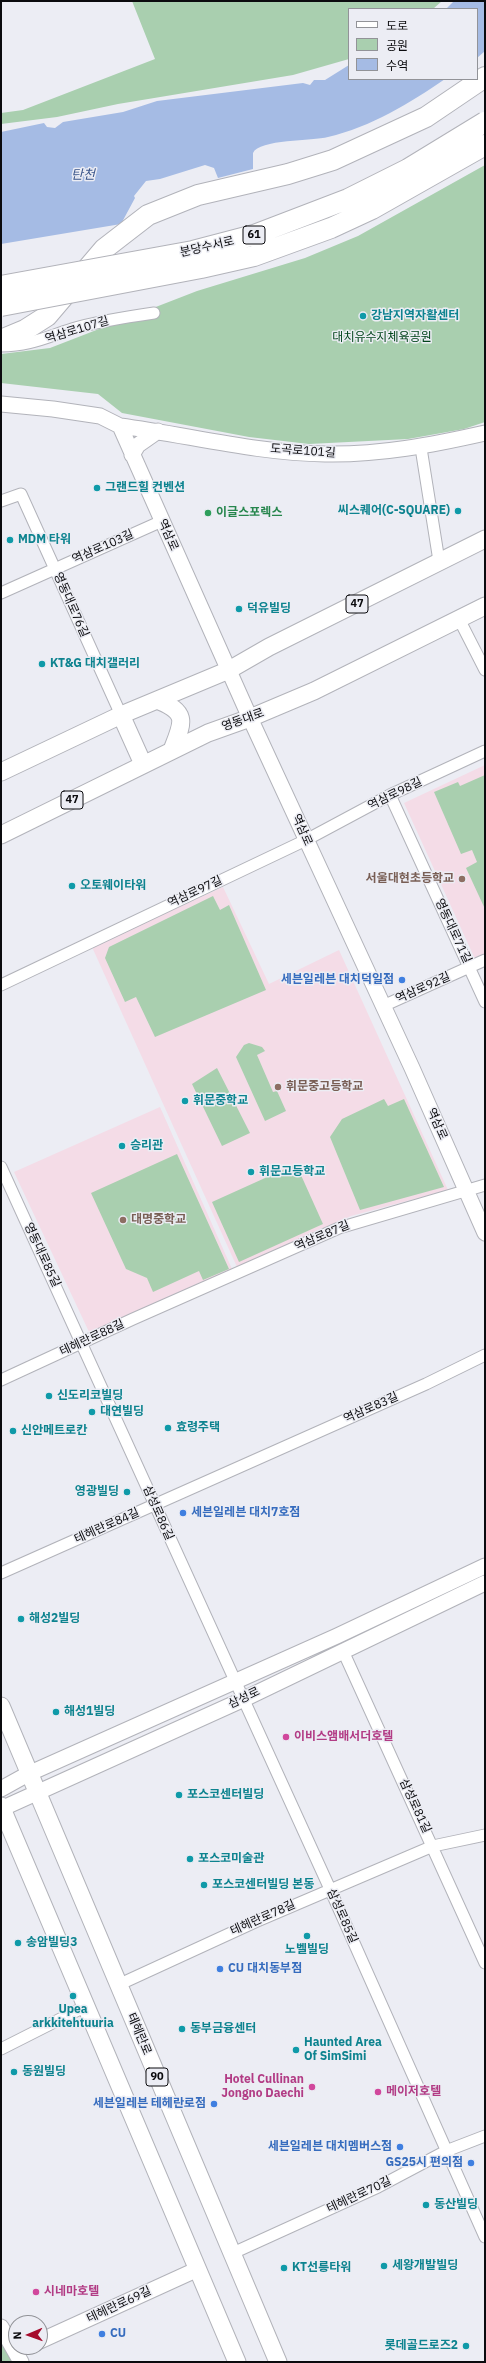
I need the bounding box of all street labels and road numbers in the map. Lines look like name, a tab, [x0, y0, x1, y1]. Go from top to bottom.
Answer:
road number: 61	[243, 226, 265, 244]
street label: 분당수서로	[178, 234, 236, 260]
street label: 역삼로107길	[43, 314, 111, 346]
street label: 도곡로101길	[270, 442, 336, 460]
street label: 역삼로	[155, 517, 181, 553]
street label: 역삼로103길	[70, 527, 136, 567]
street label: 영동대로76길	[50, 570, 92, 640]
road number: 47	[346, 595, 368, 613]
street label: 영동대로	[220, 706, 266, 734]
street label: 역삼로98길	[366, 775, 424, 813]
road number: 47	[61, 791, 83, 809]
street label: 역삼로	[289, 812, 315, 848]
street label: 역삼로97길	[165, 873, 225, 911]
street label: 영동대로71길	[432, 896, 474, 966]
street label: 역삼로92길	[393, 970, 453, 1006]
street label: 역삼로	[424, 1106, 450, 1142]
street label: 역삼로87길	[292, 1218, 352, 1254]
street label: 영동대로85길	[21, 1220, 63, 1290]
street label: 테헤란로88길	[57, 1317, 127, 1359]
street label: 역삼로83길	[341, 1390, 401, 1426]
street label: 삼성로86길	[140, 1483, 176, 1543]
street label: 테헤란로84길	[72, 1505, 142, 1547]
street label: 삼성로	[226, 1684, 262, 1712]
street label: 삼성로81길	[396, 1776, 434, 1836]
street label: 삼성로85길	[324, 1886, 360, 1946]
street label: 테헤란로78길	[228, 1897, 298, 1939]
street label: 테헤란로	[124, 2011, 154, 2057]
road number: 90	[146, 2068, 168, 2086]
street label: 테헤란로70길	[324, 2174, 394, 2216]
street label: 테헤란로69길	[84, 2284, 154, 2326]

